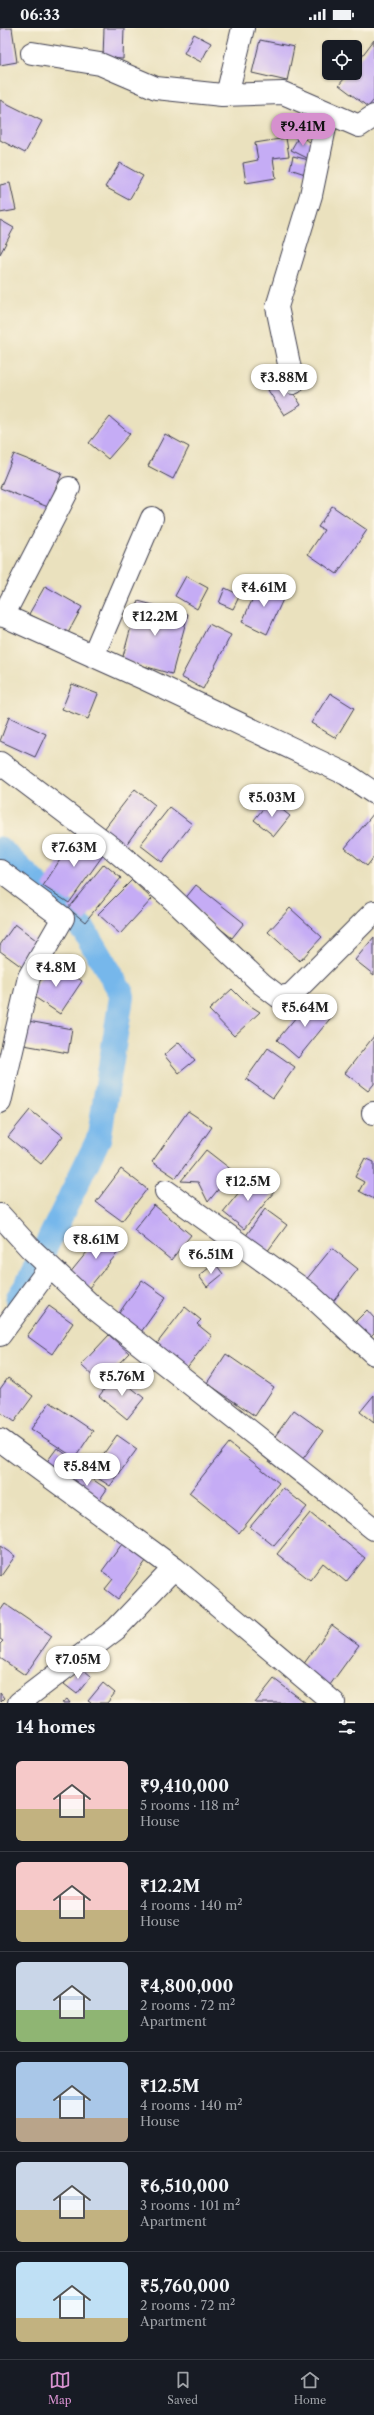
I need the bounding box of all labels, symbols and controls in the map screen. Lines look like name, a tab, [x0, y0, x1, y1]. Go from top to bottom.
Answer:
text: 06:33	[20, 5, 60, 24]
map controls	[322, 40, 362, 80]
button: locate	[322, 40, 362, 80]
pin: ₹9.41M	[270, 113, 336, 147]
text: ₹9.41M	[280, 118, 326, 134]
pin: ₹3.88M	[251, 364, 317, 398]
text: ₹3.88M	[260, 369, 308, 385]
pin: ₹4.61M	[231, 574, 297, 608]
text: ₹4.61M	[241, 579, 287, 595]
pin: ₹12.2M	[122, 603, 188, 637]
text: ₹12.2M	[132, 608, 178, 624]
pin: ₹5.03M	[239, 784, 305, 818]
text: ₹5.03M	[248, 789, 296, 805]
pin: ₹7.63M	[41, 834, 107, 868]
text: ₹7.63M	[51, 839, 97, 855]
pin: ₹4.8M	[28, 954, 84, 988]
text: ₹4.8M	[36, 959, 76, 975]
pin: ₹5.64M	[272, 994, 338, 1028]
text: ₹5.64M	[281, 999, 329, 1015]
pin: ₹12.5M	[215, 1168, 281, 1202]
text: ₹12.5M	[225, 1173, 271, 1189]
pin: ₹8.61M	[63, 1226, 129, 1260]
text: ₹8.61M	[73, 1231, 119, 1247]
pin: ₹6.51M	[178, 1241, 244, 1275]
text: ₹6.51M	[188, 1246, 234, 1262]
pin: ₹5.76M	[89, 1363, 155, 1397]
text: ₹5.76M	[99, 1368, 145, 1384]
pin: ₹5.84M	[54, 1453, 120, 1487]
text: ₹5.84M	[63, 1458, 111, 1474]
pin: ₹7.05M	[45, 1646, 111, 1680]
text: ₹7.05M	[55, 1651, 101, 1667]
icon: filters	[336, 1716, 358, 1738]
text: 14 homes	[16, 1717, 95, 1737]
text: ₹9,410,000	[140, 1776, 229, 1796]
icon: home	[48, 1777, 96, 1825]
text: 5 rooms · 118 m²	[140, 1797, 240, 1813]
text: House	[140, 1813, 180, 1829]
text: ₹12.2M	[140, 1876, 200, 1896]
icon: home	[48, 1878, 96, 1926]
text: 4 rooms · 140 m²	[140, 1897, 243, 1913]
text: House	[140, 1913, 180, 1929]
text: ₹4,800,000	[140, 1976, 233, 1996]
icon: home	[48, 1978, 96, 2026]
text: 2 rooms · 72 m²	[140, 1997, 235, 2013]
text: Apartment	[140, 2013, 207, 2029]
text: ₹12.5M	[140, 2076, 200, 2096]
icon: home	[48, 2078, 96, 2126]
text: 4 rooms · 140 m²	[140, 2097, 243, 2113]
text: House	[140, 2113, 180, 2129]
text: ₹6,510,000	[140, 2176, 229, 2196]
icon: home	[48, 2178, 96, 2226]
text: 3 rooms · 101 m²	[140, 2197, 240, 2213]
text: Apartment	[140, 2213, 207, 2229]
text: ₹5,760,000	[140, 2276, 230, 2296]
icon: home	[48, 2278, 96, 2326]
text: 2 rooms · 72 m²	[140, 2297, 235, 2313]
text: Apartment	[140, 2313, 207, 2329]
tab: Map	[48, 2369, 72, 2407]
tab: Saved	[167, 2369, 198, 2407]
tab: Home	[294, 2369, 326, 2407]

